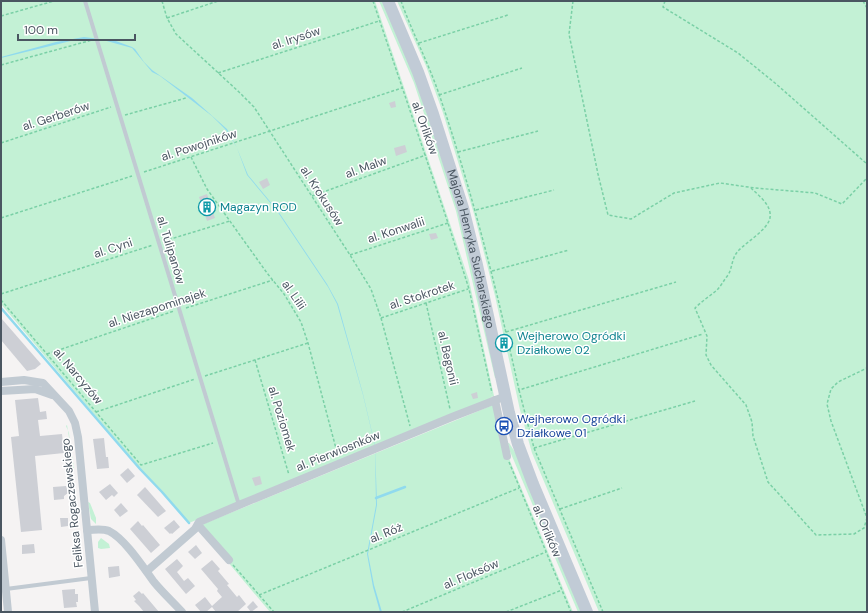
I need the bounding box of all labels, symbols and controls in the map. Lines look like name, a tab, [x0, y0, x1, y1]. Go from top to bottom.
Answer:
scale bar	[18, 16, 135, 42]
text: 100 m	[24, 22, 58, 38]
street label: al. Irysów	[270, 23, 322, 53]
street label: al. Gerberów	[20, 98, 92, 134]
street label: al. Orlików	[408, 99, 442, 157]
street label: al. Powojników	[159, 125, 239, 165]
street label: al. Malw	[343, 152, 389, 182]
street label: al. Krokusów	[297, 163, 347, 229]
street label: Majora Henryka Sucharskiego	[443, 167, 499, 330]
building icon: Magazyn ROD	[197, 197, 217, 217]
place label: Magazyn ROD	[220, 199, 297, 215]
street label: al. Konwalii	[365, 213, 427, 247]
street label: al. Tulipanów	[153, 214, 189, 286]
street label: al. Cyni	[92, 234, 135, 262]
street label: al. Lilii	[278, 277, 310, 313]
street label: al. Stokrotek	[387, 277, 457, 313]
street label: al. Niezapominajek	[106, 285, 208, 331]
place label: Wejherowo Ogródki Działkowe 02	[517, 328, 626, 358]
street label: al. Begonii	[434, 329, 462, 387]
building icon: Wejherowo Ogródki Działkowe 02	[494, 333, 514, 353]
street label: al. Narcyzów	[50, 344, 106, 408]
street label: al. Poziomek	[264, 384, 300, 454]
place label: Wejherowo Ogródki Działkowe 01	[517, 411, 626, 441]
bus stop icon: Wejherowo Ogródki Działkowe 01	[494, 416, 514, 436]
street label: al. Pierwiosnków	[293, 427, 383, 475]
street label: Feliksa Rogaczewskiego	[57, 437, 87, 569]
street label: al. Orlików	[529, 502, 565, 560]
street label: al. Róż	[367, 519, 405, 547]
street label: al. Floksów	[441, 555, 501, 593]

